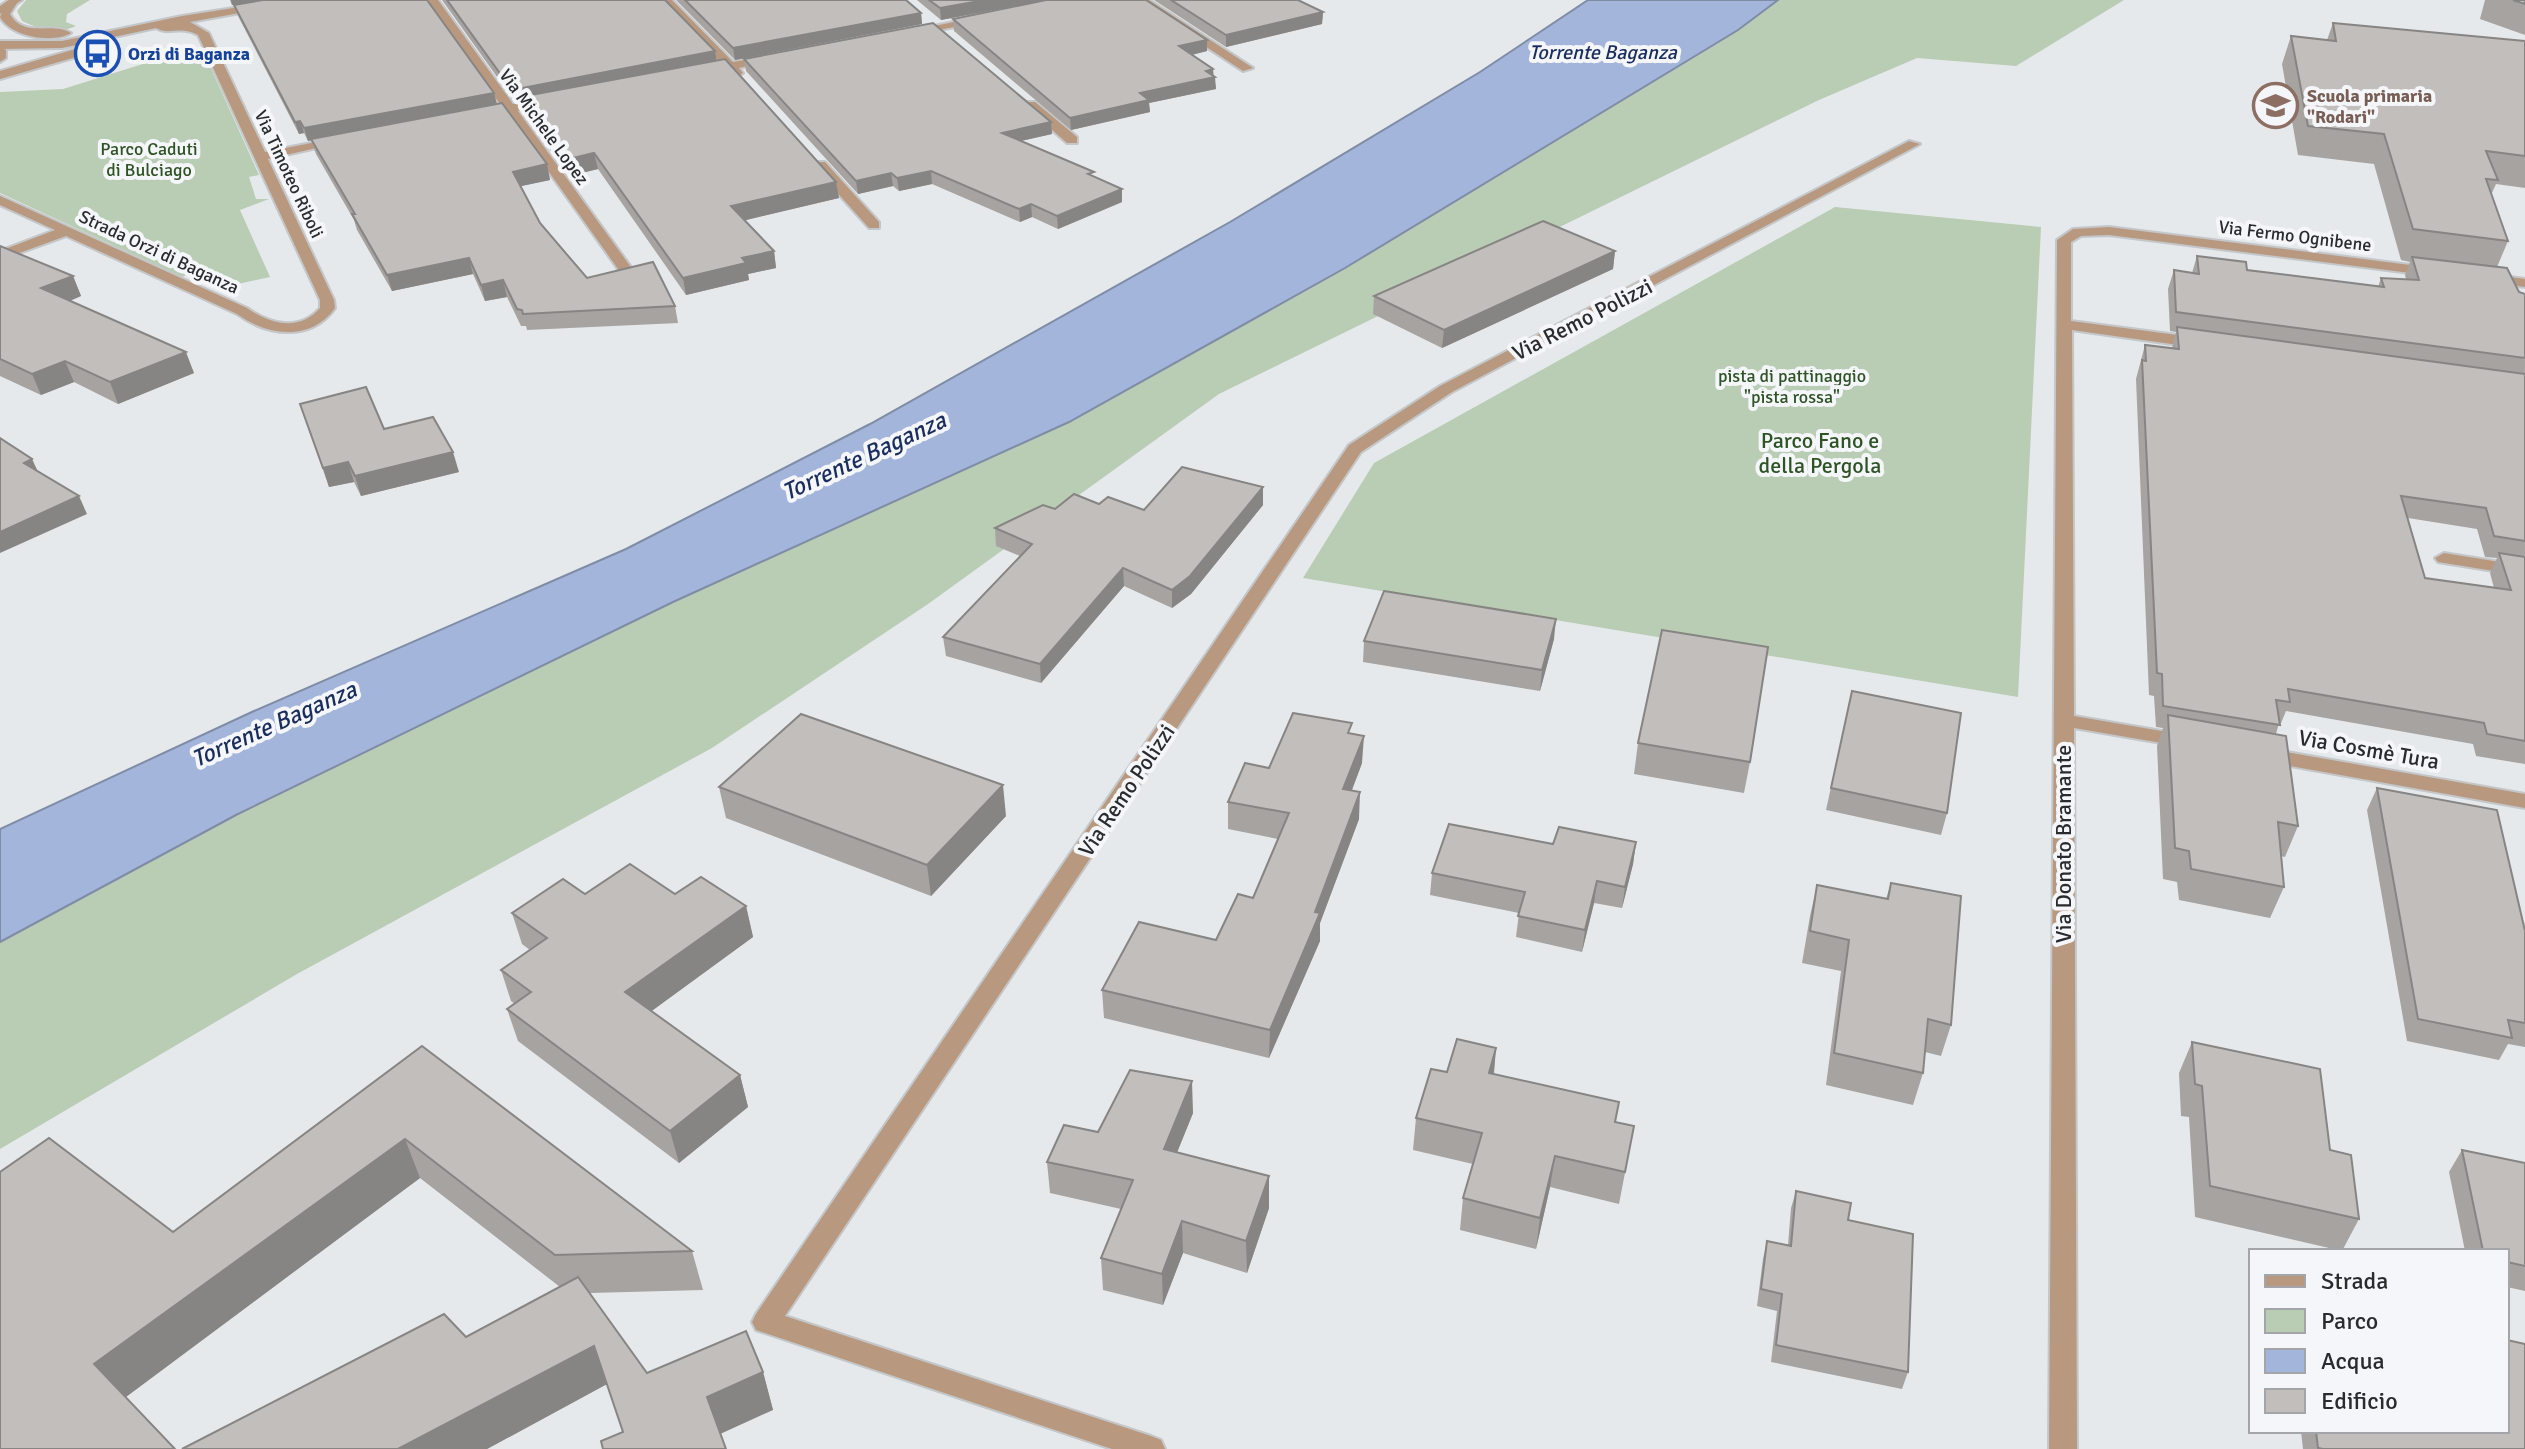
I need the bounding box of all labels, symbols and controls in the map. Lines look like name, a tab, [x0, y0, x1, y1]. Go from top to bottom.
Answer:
bus stop icon: Orzi di Baganza	[73, 30, 121, 78]
water label: Torrente Baganza	[1529, 40, 1678, 65]
place label: Orzi di Baganza	[128, 43, 250, 65]
street label: Via Michele Lopez	[495, 65, 593, 189]
school or university icon: Scuola primaria "Rodari"	[2252, 82, 2300, 130]
place label: Scuola primaria "Rodari"	[2307, 85, 2432, 128]
street label: Via Timoteo Riboli	[250, 107, 328, 241]
park label: Parco Caduti di Bulciago	[100, 138, 198, 181]
street label: Strada Orzi di Baganza	[76, 205, 242, 299]
street label: Via Fermo Ognibene	[2217, 216, 2373, 256]
street label: Via Remo Polizzi	[1508, 273, 1657, 366]
park label: pista di pattinaggio "pista rossa"	[1718, 365, 1866, 408]
water label: Torrente Baganza	[777, 405, 952, 507]
park label: Parco Fano e della Pergola	[1759, 427, 1881, 479]
water label: Torrente Baganza	[187, 674, 362, 774]
street label: Via Remo Polizzi	[1072, 719, 1181, 861]
street label: Via Cosmè Tura	[2297, 724, 2441, 775]
street label: Via Donato Bramante	[2050, 745, 2077, 943]
legend	[2249, 1249, 2509, 1433]
text: Strada	[2321, 1266, 2388, 1296]
text: Parco	[2321, 1306, 2378, 1336]
text: Acqua	[2321, 1346, 2385, 1376]
text: Edificio	[2321, 1386, 2398, 1416]

